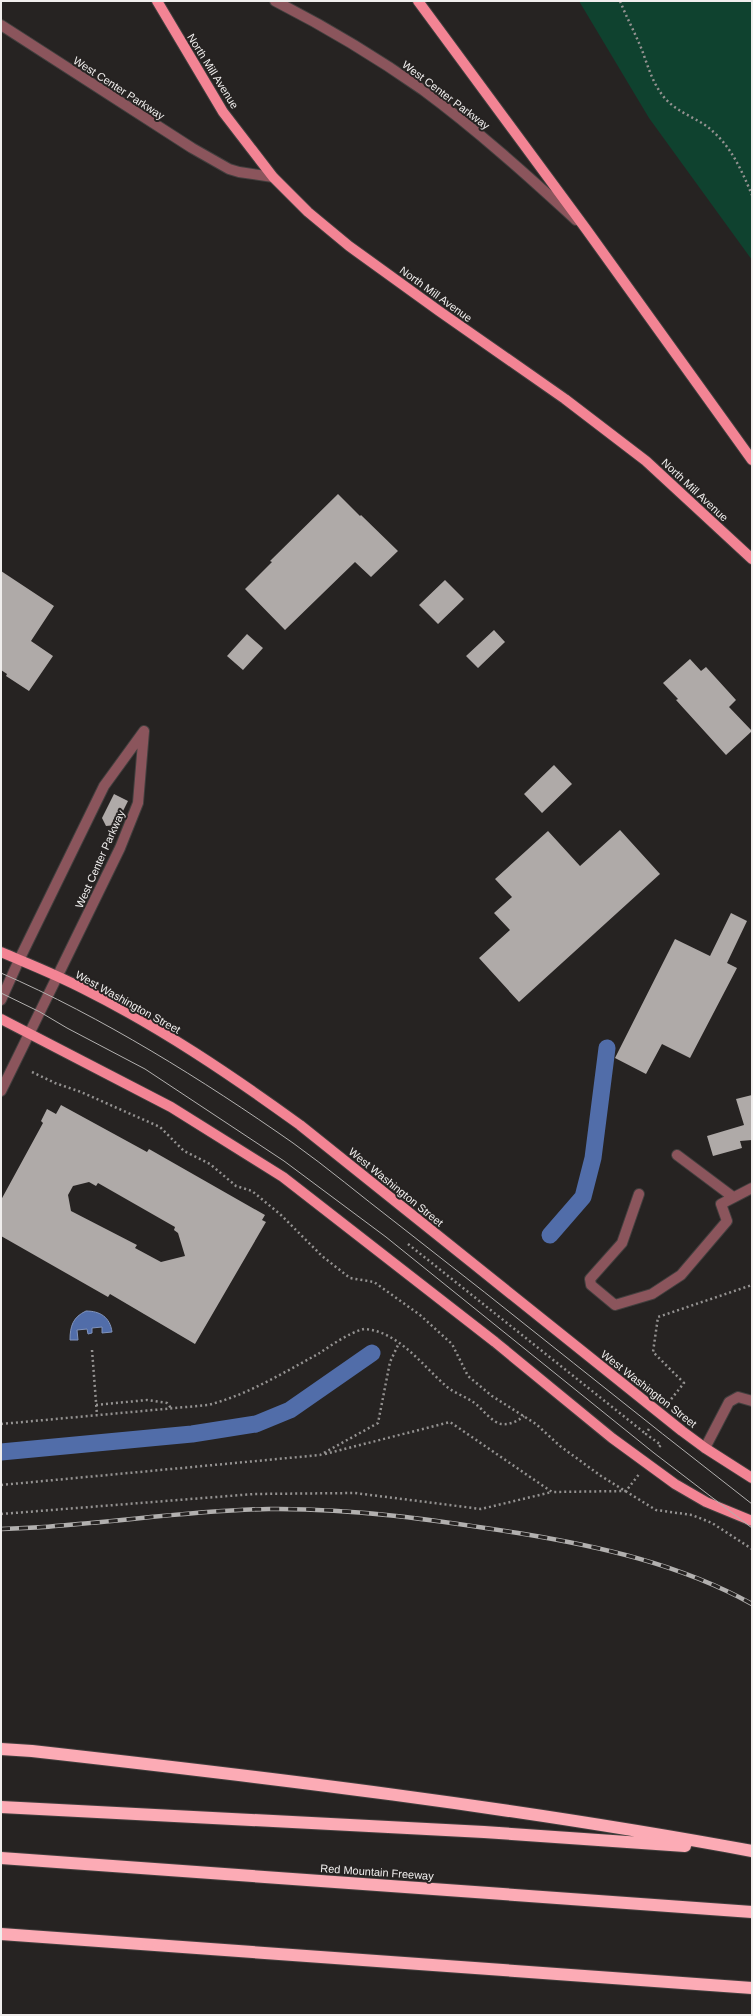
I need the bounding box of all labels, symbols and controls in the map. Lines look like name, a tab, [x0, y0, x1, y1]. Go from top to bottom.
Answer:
street label: North Mill Avenue	[185, 31, 241, 111]
street label: West Center Parkway	[71, 54, 167, 122]
street label: West Center Parkway	[400, 58, 492, 132]
street label: North Mill Avenue	[398, 264, 474, 324]
street label: North Mill Avenue	[659, 456, 731, 524]
street label: West Center Parkway	[73, 808, 127, 910]
street label: West Washington Street	[73, 968, 183, 1036]
street label: West Washington Street	[346, 1145, 446, 1229]
street label: West Washington Street	[599, 1348, 699, 1430]
street label: Red Mountain Freeway	[320, 1862, 435, 1882]

